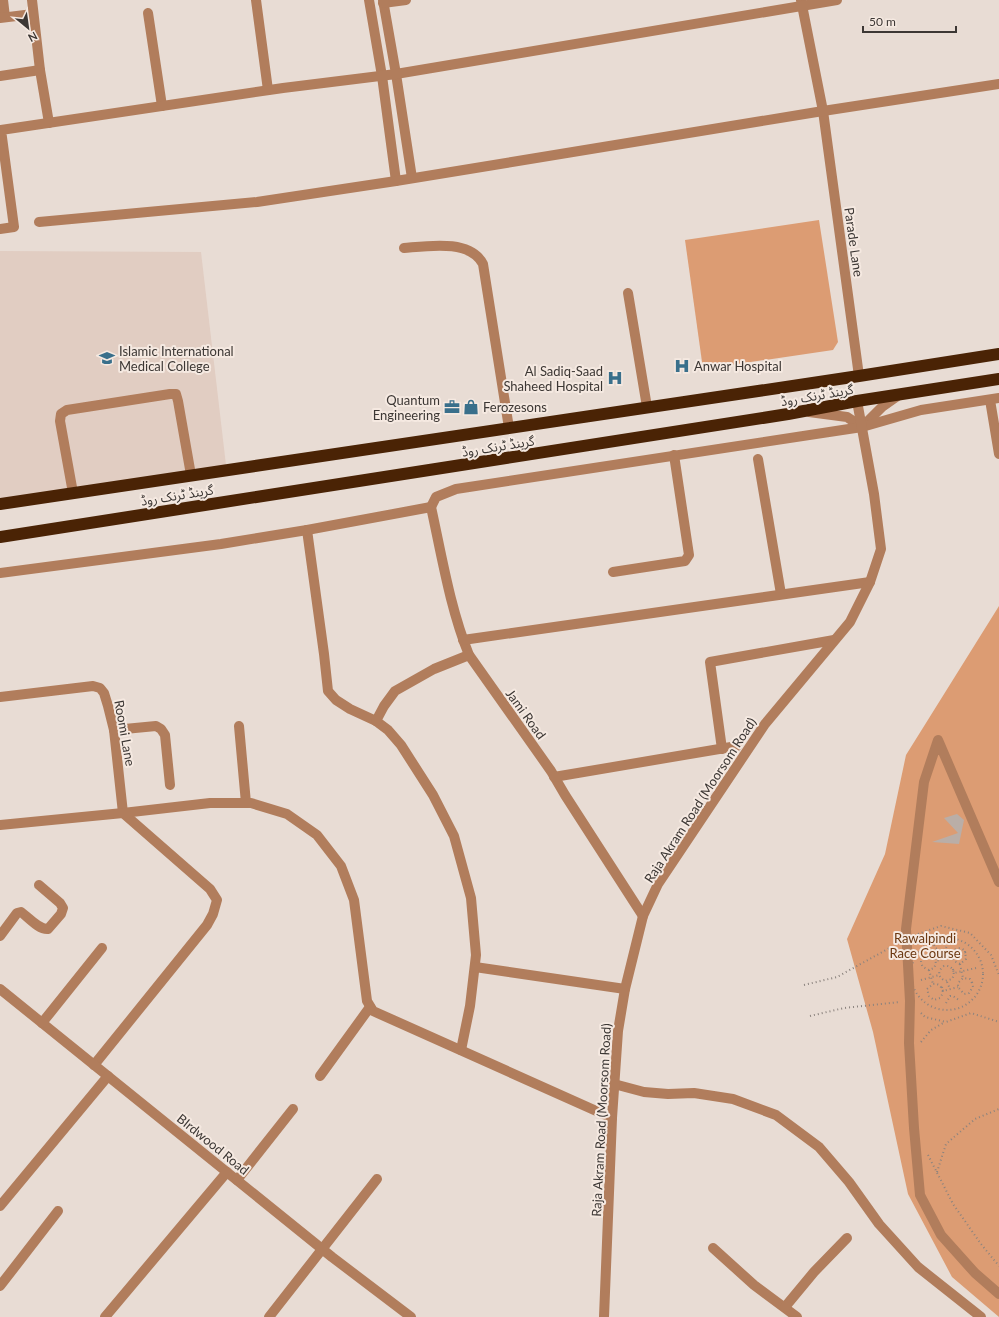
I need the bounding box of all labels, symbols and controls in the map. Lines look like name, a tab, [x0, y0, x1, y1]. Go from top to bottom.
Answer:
north arrow	[8, 8, 48, 48]
scale bar	[863, 8, 956, 34]
text: 50 m	[869, 14, 896, 29]
text: N	[26, 29, 40, 45]
street label: Parade Lane	[841, 206, 867, 278]
place label: Islamic International Medical College	[119, 343, 234, 374]
school or university icon: Islamic International Medical College	[98, 349, 116, 367]
hospital icon: Anwar Hospital	[673, 357, 691, 375]
place label: Anwar Hospital	[694, 358, 782, 374]
place label: Al Sadiq-Saad Shaheed Hospital	[503, 363, 603, 394]
hospital icon: Al Sadiq-Saad Shaheed Hospital	[606, 369, 624, 387]
street label: گرینڈ ٹرنک روڈ	[779, 381, 855, 409]
place label: Quantum Engineering	[373, 392, 440, 423]
office icon: Quantum Engineering	[443, 398, 461, 416]
shop icon: Ferozesons	[462, 398, 480, 416]
place label: Ferozesons	[483, 399, 547, 415]
street label: گرینڈ ٹرنک روڈ	[460, 432, 536, 460]
street label: گرینڈ ٹرنک روڈ	[139, 481, 215, 509]
street label: Jami Road	[503, 686, 549, 742]
street label: Roomi Lane	[111, 699, 139, 767]
street label: Raja Akram Road (Moorsom Road)	[641, 714, 759, 886]
park label: Rawalpindi Race Course	[889, 930, 961, 961]
street label: Raja Akram Road (Moorsom Road)	[588, 1023, 614, 1217]
street label: BIrdwood Road	[174, 1110, 252, 1178]

